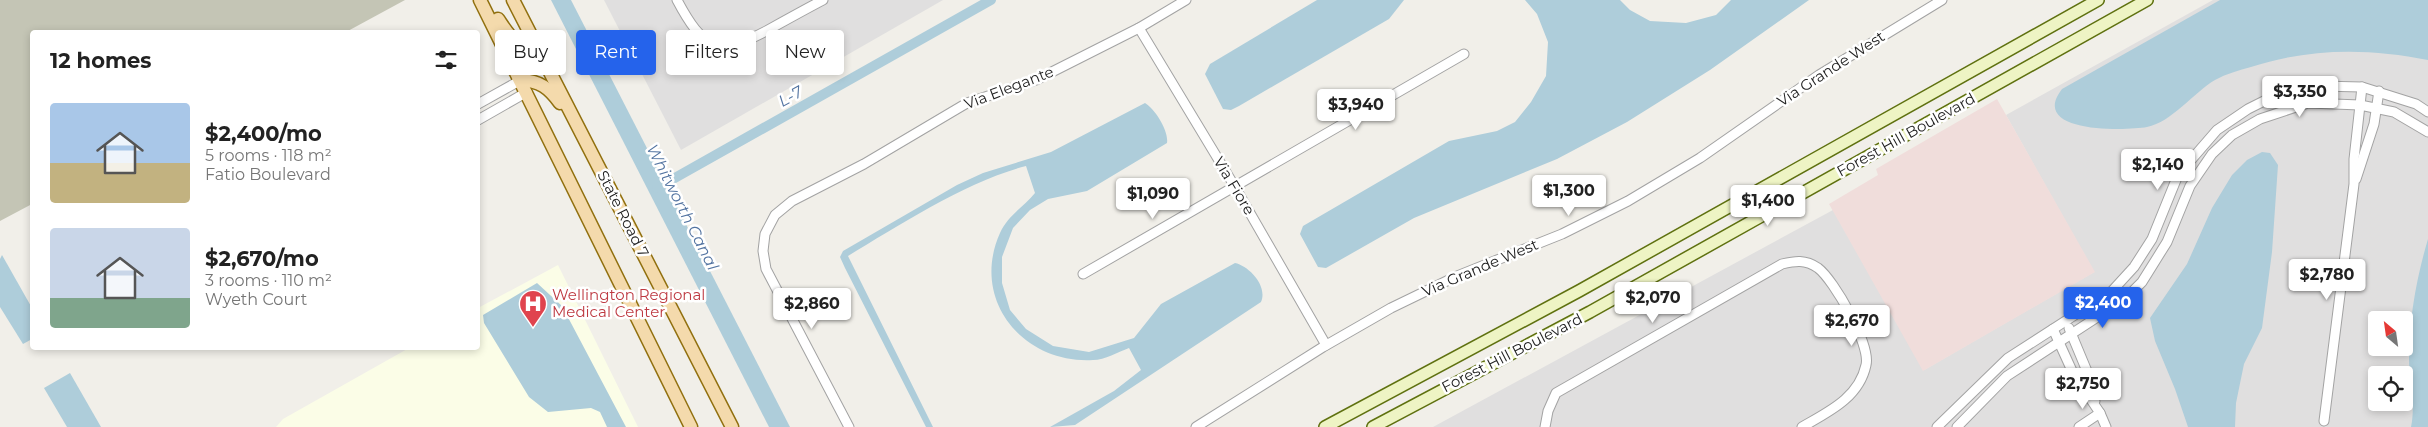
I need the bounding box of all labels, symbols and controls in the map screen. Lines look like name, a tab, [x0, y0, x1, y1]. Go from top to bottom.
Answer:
street label: Via Grande West	[1773, 27, 1888, 110]
chip: Buy	[495, 30, 566, 75]
chip: Rent	[576, 30, 656, 75]
chip: Filters	[666, 30, 756, 75]
chip: New	[766, 30, 844, 75]
icon: filters	[432, 46, 460, 74]
text: 12 homes	[50, 48, 151, 73]
street label: Via Elegante	[961, 62, 1056, 113]
pin: $3,350	[2259, 76, 2341, 118]
water label: L-7	[775, 81, 807, 111]
text: $3,350	[2273, 82, 2327, 101]
pin: $3,940	[1315, 88, 1397, 131]
street label: Forest Hill Boulevard	[1833, 89, 1978, 181]
text: $3,940	[1328, 95, 1384, 114]
text: $2,400/mo	[205, 121, 322, 146]
icon: home	[90, 123, 150, 183]
water label: Whitworth Canal	[643, 141, 723, 274]
text: 5 rooms · 118 m²	[205, 146, 332, 165]
pin: $2,140	[2117, 148, 2199, 191]
street label: Via Fiore	[1210, 153, 1259, 218]
text: $2,140	[2132, 155, 2184, 174]
text: Fatio Boulevard	[205, 165, 331, 184]
street label: State Road 7	[593, 167, 653, 260]
pin: $1,300	[1528, 174, 1610, 217]
pin: $1,090	[1112, 178, 1194, 220]
text: $1,300	[1543, 181, 1595, 200]
text: $1,090	[1127, 184, 1179, 203]
pin: $1,400	[1727, 184, 1809, 227]
text: $1,400	[1741, 191, 1795, 210]
street label: Via Grande West	[1419, 234, 1541, 301]
text: $2,670/mo	[205, 246, 319, 271]
icon: home	[90, 248, 150, 308]
pin: $2,780	[2286, 258, 2368, 301]
text: $2,780	[2300, 265, 2354, 284]
text: 3 rooms · 110 m²	[205, 271, 332, 290]
pin: $2,070	[1612, 282, 1694, 324]
place label: Wellington Regional Medical Center	[552, 285, 705, 321]
pin: $2,400	[2062, 286, 2144, 329]
pin: $2,860	[771, 288, 853, 330]
text: $2,070	[1625, 288, 1681, 307]
hospital icon: Wellington Regional Medical Center	[518, 289, 548, 328]
text: Wyeth Court	[205, 290, 307, 309]
text: $2,400	[2075, 293, 2131, 312]
text: $2,860	[784, 294, 840, 313]
pin: $2,670	[1811, 304, 1893, 347]
street label: Forest Hill Boulevard	[1438, 309, 1585, 396]
text: $2,670	[1825, 311, 1879, 330]
north arrow	[2368, 311, 2412, 356]
map controls	[2368, 311, 2413, 411]
button: locate	[2368, 366, 2413, 411]
pin: $2,750	[2042, 368, 2124, 410]
text: $2,750	[2056, 374, 2110, 393]

